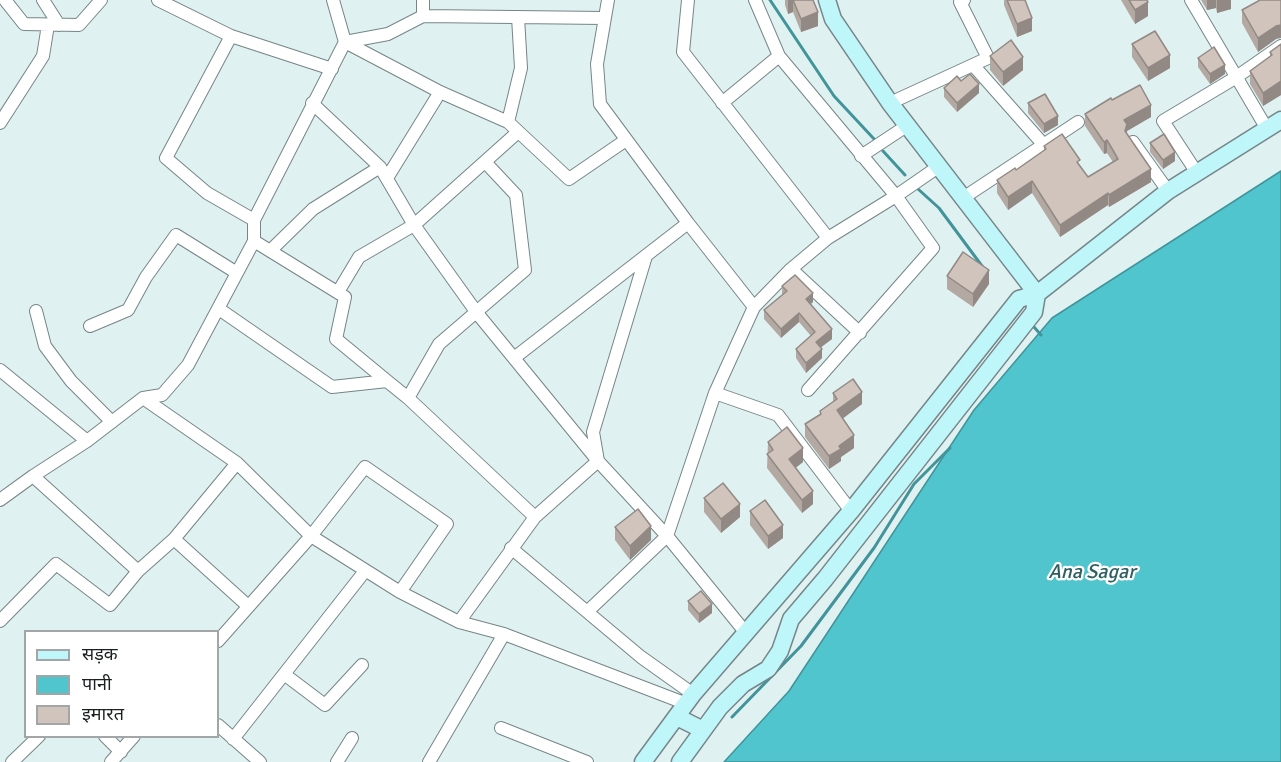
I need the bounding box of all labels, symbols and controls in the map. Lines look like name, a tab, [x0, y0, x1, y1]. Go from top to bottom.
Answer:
water label: Ana Sagar	[1049, 561, 1135, 585]
legend	[24, 630, 219, 738]
text: सड़क	[82, 643, 118, 665]
text: पानी	[82, 673, 112, 695]
text: इमारत	[82, 703, 124, 725]

